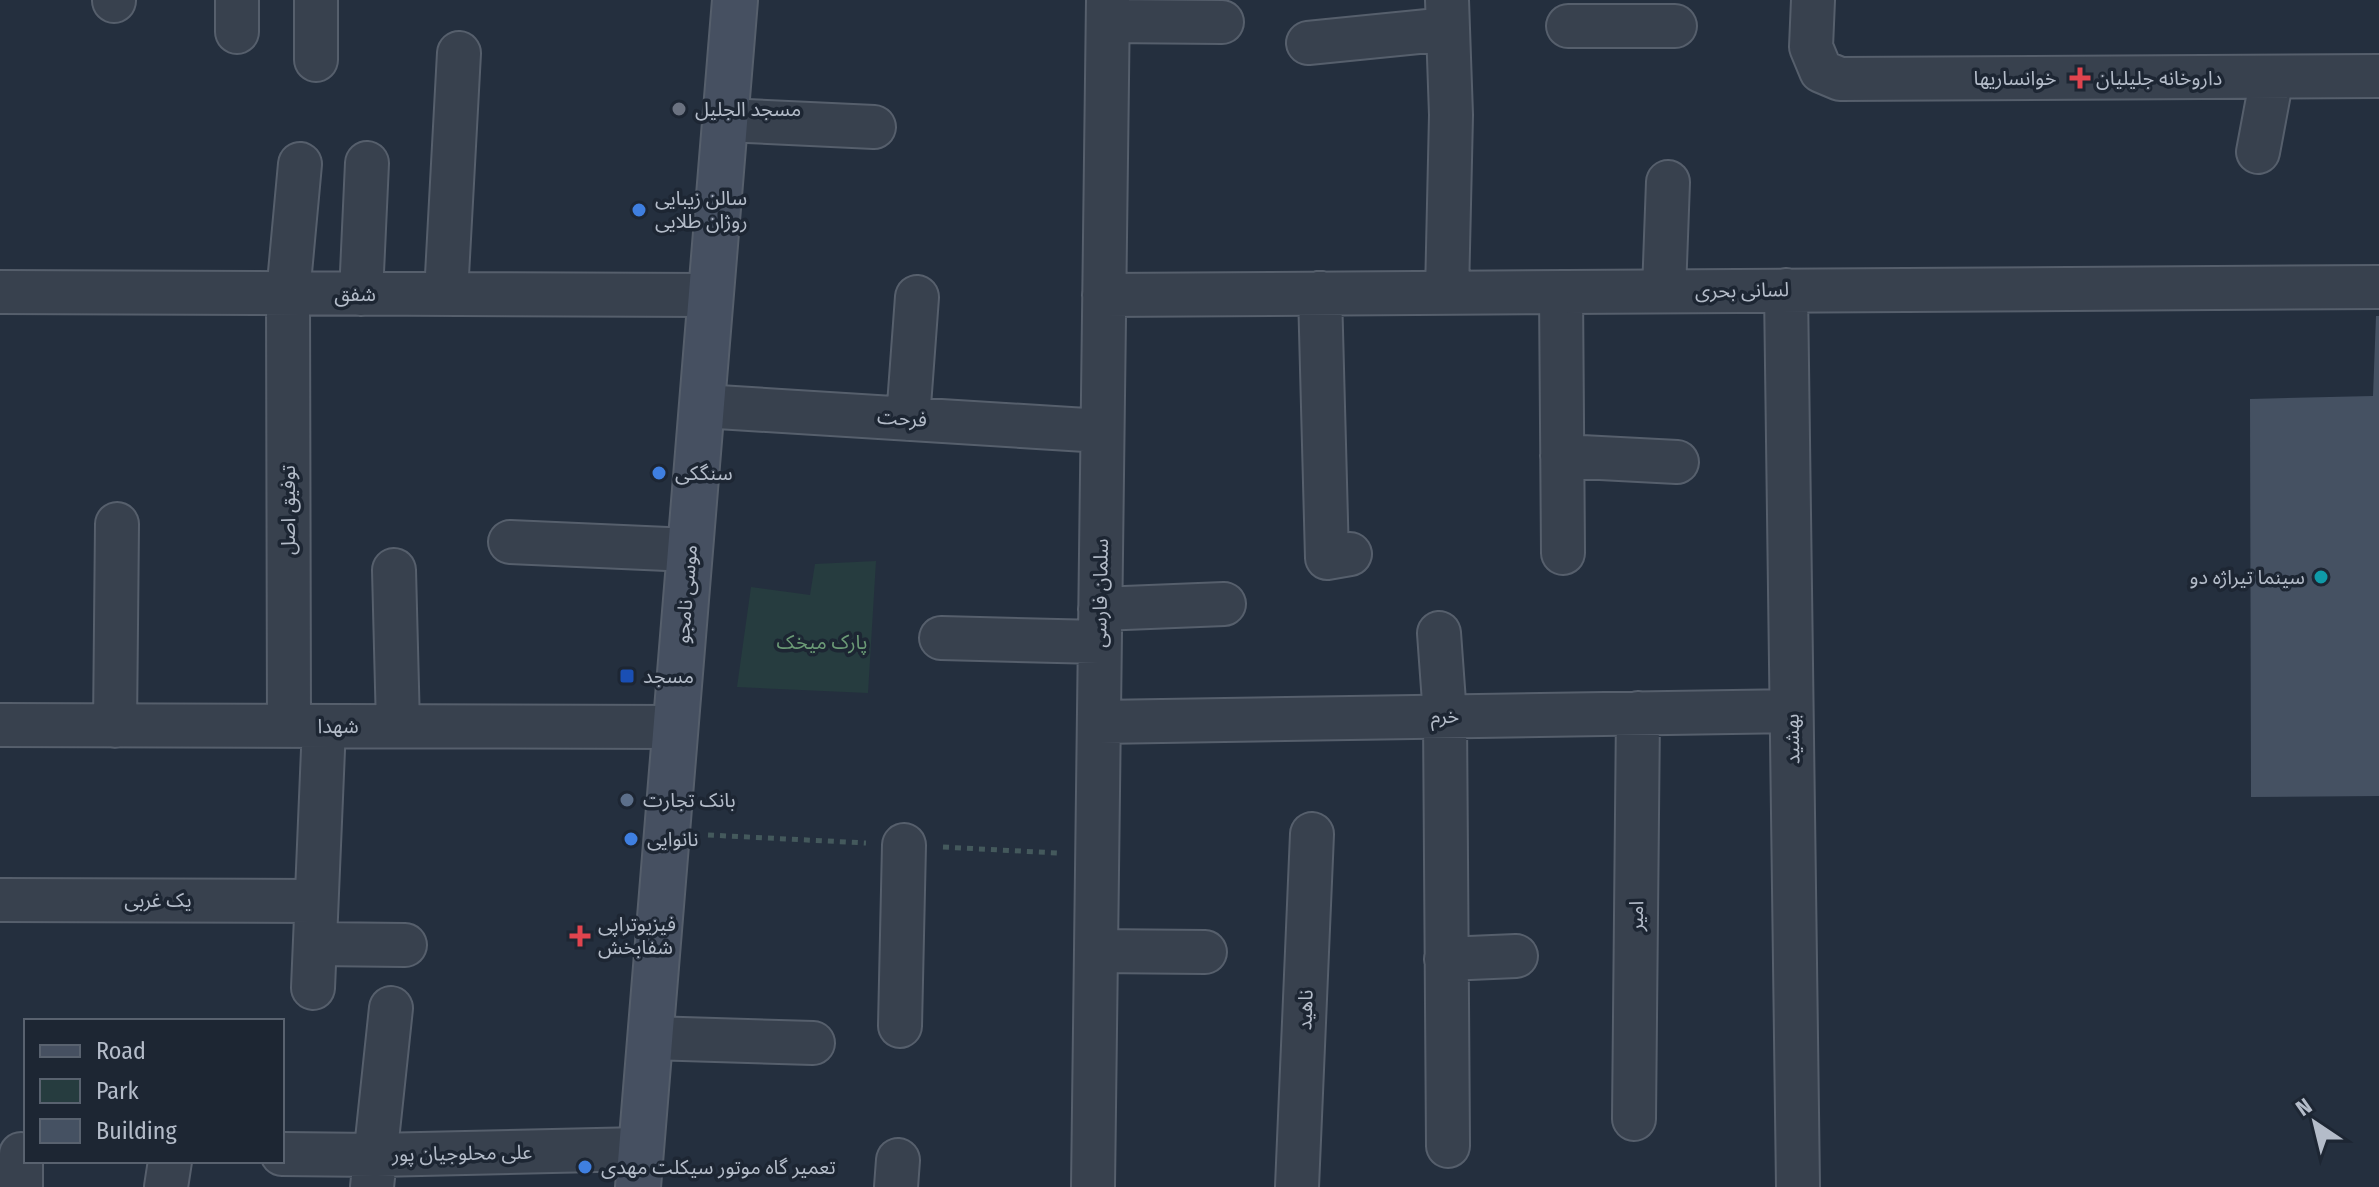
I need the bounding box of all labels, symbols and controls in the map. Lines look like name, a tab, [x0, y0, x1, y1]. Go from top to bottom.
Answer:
street label: خوانساریها	[1974, 66, 2056, 90]
place label: داروخانه جلیلیان	[2096, 66, 2222, 90]
marker: داروخانه جلیلیان	[2071, 69, 2089, 87]
place label: مسجد الجلیل	[695, 97, 801, 121]
marker: مسجد الجلیل	[670, 100, 688, 118]
place label: سالن زیبایی روژان طلایی	[655, 186, 748, 233]
marker: سالن زیبایی روژان طلایی	[630, 201, 648, 219]
street label: لسانی بحری	[1695, 277, 1789, 303]
street label: شفق	[334, 282, 376, 307]
street label: فرحت	[876, 404, 928, 432]
place label: سنگکی	[675, 461, 733, 485]
marker: سنگکی	[650, 464, 668, 482]
street label: توفیق اصل	[276, 465, 301, 555]
street label: سلمان فارسی	[1087, 538, 1113, 648]
street label: موسی نامجو	[670, 544, 702, 644]
place label: سینما تیراژه دو	[2189, 565, 2305, 589]
marker: سینما تیراژه دو	[2312, 568, 2330, 586]
park label: پارک میخک	[777, 630, 867, 655]
place label: مسجد	[643, 664, 694, 688]
marker: مسجد	[618, 667, 636, 685]
street label: خرم	[1430, 704, 1460, 731]
street label: بهشید	[1780, 713, 1804, 765]
street label: شهدا	[317, 714, 359, 738]
place label: بانک تجارت	[643, 788, 736, 812]
marker: بانک تجارت	[618, 791, 636, 809]
place label: نانوایی	[647, 827, 698, 851]
marker: نانوایی	[622, 830, 640, 848]
street label: یک غربی	[124, 888, 192, 912]
street label: امیر	[1624, 901, 1648, 932]
place label: فیزیوتراپی شفابخش	[598, 912, 676, 959]
marker: فیزیوتراپی شفابخش	[569, 925, 591, 947]
street label: ناهید	[1292, 989, 1318, 1031]
legend	[24, 1019, 284, 1163]
text: Road	[96, 1037, 146, 1065]
text: Park	[96, 1077, 139, 1105]
north arrow	[2275, 1083, 2355, 1163]
text: N	[2291, 1092, 2317, 1122]
text: Building	[96, 1117, 178, 1145]
street label: علی محلوجیان پور	[391, 1140, 532, 1167]
place label: تعمیر گاه موتور سیکلت مهدی	[601, 1155, 836, 1179]
marker: تعمیر گاه موتور سیکلت مهدی	[576, 1158, 594, 1176]

